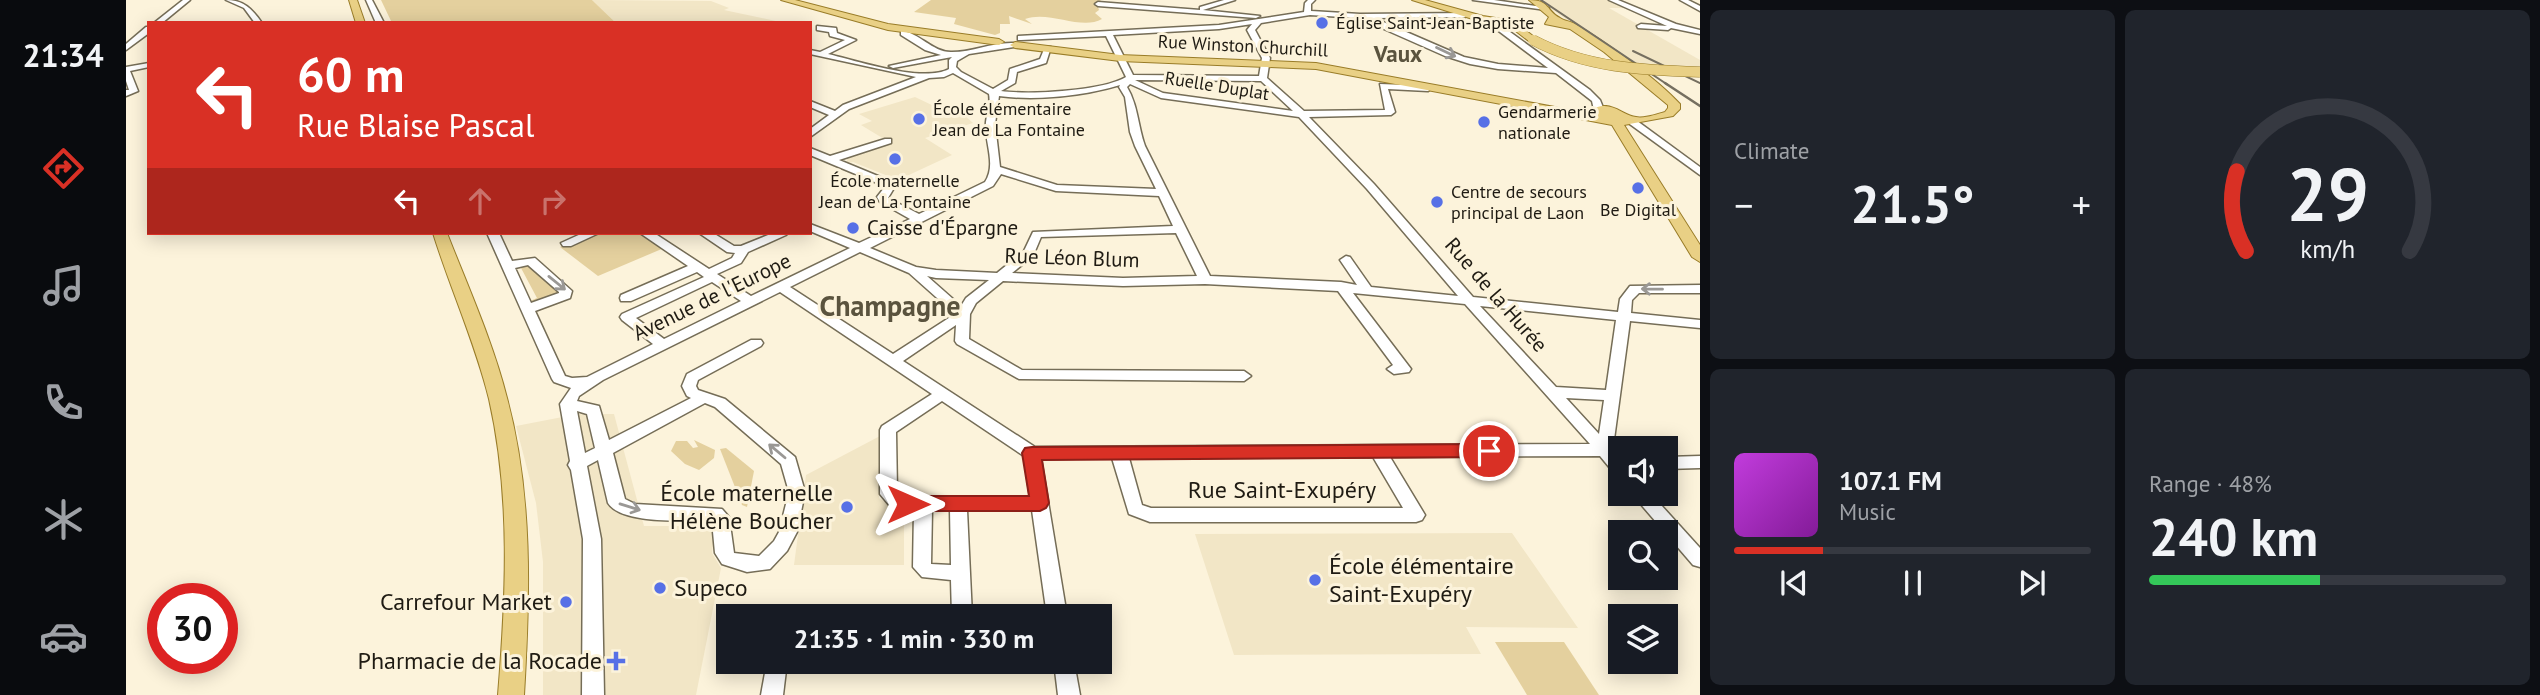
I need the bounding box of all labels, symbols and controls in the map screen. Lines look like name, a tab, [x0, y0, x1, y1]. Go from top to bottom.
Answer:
place label: Église Saint-Jean-Baptiste	[1336, 11, 1534, 34]
marker: Église Saint-Jean-Baptiste	[1314, 15, 1330, 31]
street label: Rue Winston Churchill	[1157, 30, 1329, 61]
text: 21:34	[22, 34, 104, 76]
district label: Vaux	[1373, 39, 1422, 68]
text: 60 m	[297, 42, 404, 106]
one-way arrow	[1434, 46, 1456, 59]
icon: left	[182, 49, 273, 140]
street label: Ruelle Duplat	[1163, 66, 1271, 105]
place label: École élémentaire Jean de La Fontaine	[932, 97, 1085, 141]
place label: Gendarmerie nationale	[1498, 100, 1597, 144]
text: Rue Blaise Pascal	[297, 104, 534, 146]
marker: École élémentaire Jean de La Fontaine	[911, 111, 927, 127]
marker: Gendarmerie nationale	[1476, 114, 1492, 130]
text: Climate	[1734, 136, 1809, 165]
icon: directions	[39, 144, 88, 193]
text: 29	[2286, 147, 2369, 241]
marker: École maternelle Jean de La Fontaine	[887, 151, 903, 167]
place label: École maternelle Jean de La Fontaine	[818, 169, 971, 213]
text: 21.5°	[1851, 170, 1974, 237]
place label: Centre de secours principal de Laon	[1451, 180, 1587, 224]
marker: Be Digital	[1630, 180, 1646, 196]
text: −	[1734, 180, 1753, 229]
text: +	[2072, 180, 2091, 229]
icon: left	[388, 182, 426, 220]
icon: ahead	[461, 182, 499, 220]
icon: right	[534, 182, 572, 220]
marker: Centre de secours principal de Laon	[1429, 194, 1445, 210]
place label: Be Digital	[1600, 198, 1677, 221]
place label: Caisse d'Épargne	[867, 214, 1018, 241]
marker: Caisse d'Épargne	[845, 220, 861, 236]
street label: Rue de la Hurée	[1439, 232, 1554, 358]
text: km/h	[2300, 232, 2355, 264]
street label: Rue Léon Blum	[1004, 242, 1140, 273]
street label: Avenue de l'Europe	[628, 247, 795, 346]
icon: music	[39, 261, 88, 310]
one-way arrow	[547, 275, 565, 290]
one-way arrow	[1641, 282, 1664, 296]
district label: Champagne	[820, 287, 960, 324]
icon: phone	[39, 378, 88, 427]
pin	[1459, 421, 1519, 481]
icon: arrive	[1470, 432, 1508, 470]
map controls	[1608, 436, 1678, 674]
button: sound	[1608, 436, 1678, 506]
one-way arrow	[769, 443, 787, 459]
text: 107.1 FM	[1839, 464, 1942, 497]
position arrow	[871, 467, 945, 541]
text: Range · 48%	[2149, 469, 2272, 498]
street label: Rue Saint-Exupéry	[1188, 474, 1376, 505]
place label: École maternelle Hélène Boucher	[660, 477, 833, 536]
icon: climate	[39, 495, 88, 544]
text: Music	[1839, 497, 1896, 526]
marker: École maternelle Hélène Boucher	[839, 499, 855, 515]
one-way arrow	[619, 502, 641, 515]
text: 240 km	[2149, 503, 2318, 570]
button: search	[1608, 520, 1678, 590]
place label: École élémentaire Saint-Exupéry	[1329, 550, 1514, 609]
icon: previous	[1775, 564, 1813, 602]
icon: pause	[1894, 564, 1932, 602]
icon: next	[2013, 564, 2051, 602]
place label: Supeco	[674, 572, 748, 603]
marker: École élémentaire Saint-Exupéry	[1307, 572, 1323, 588]
marker: Supeco	[652, 580, 668, 596]
speed limit sign: 30	[147, 583, 238, 674]
place label: Carrefour Market	[380, 586, 552, 617]
marker: Carrefour Market	[558, 594, 574, 610]
button: layers	[1608, 604, 1678, 674]
icon: car	[39, 612, 88, 661]
text: 21:35 · 1 min · 330 m	[794, 622, 1034, 655]
place label: Pharmacie de la Rocade	[357, 645, 602, 676]
marker: Pharmacie de la Rocade	[608, 653, 624, 669]

